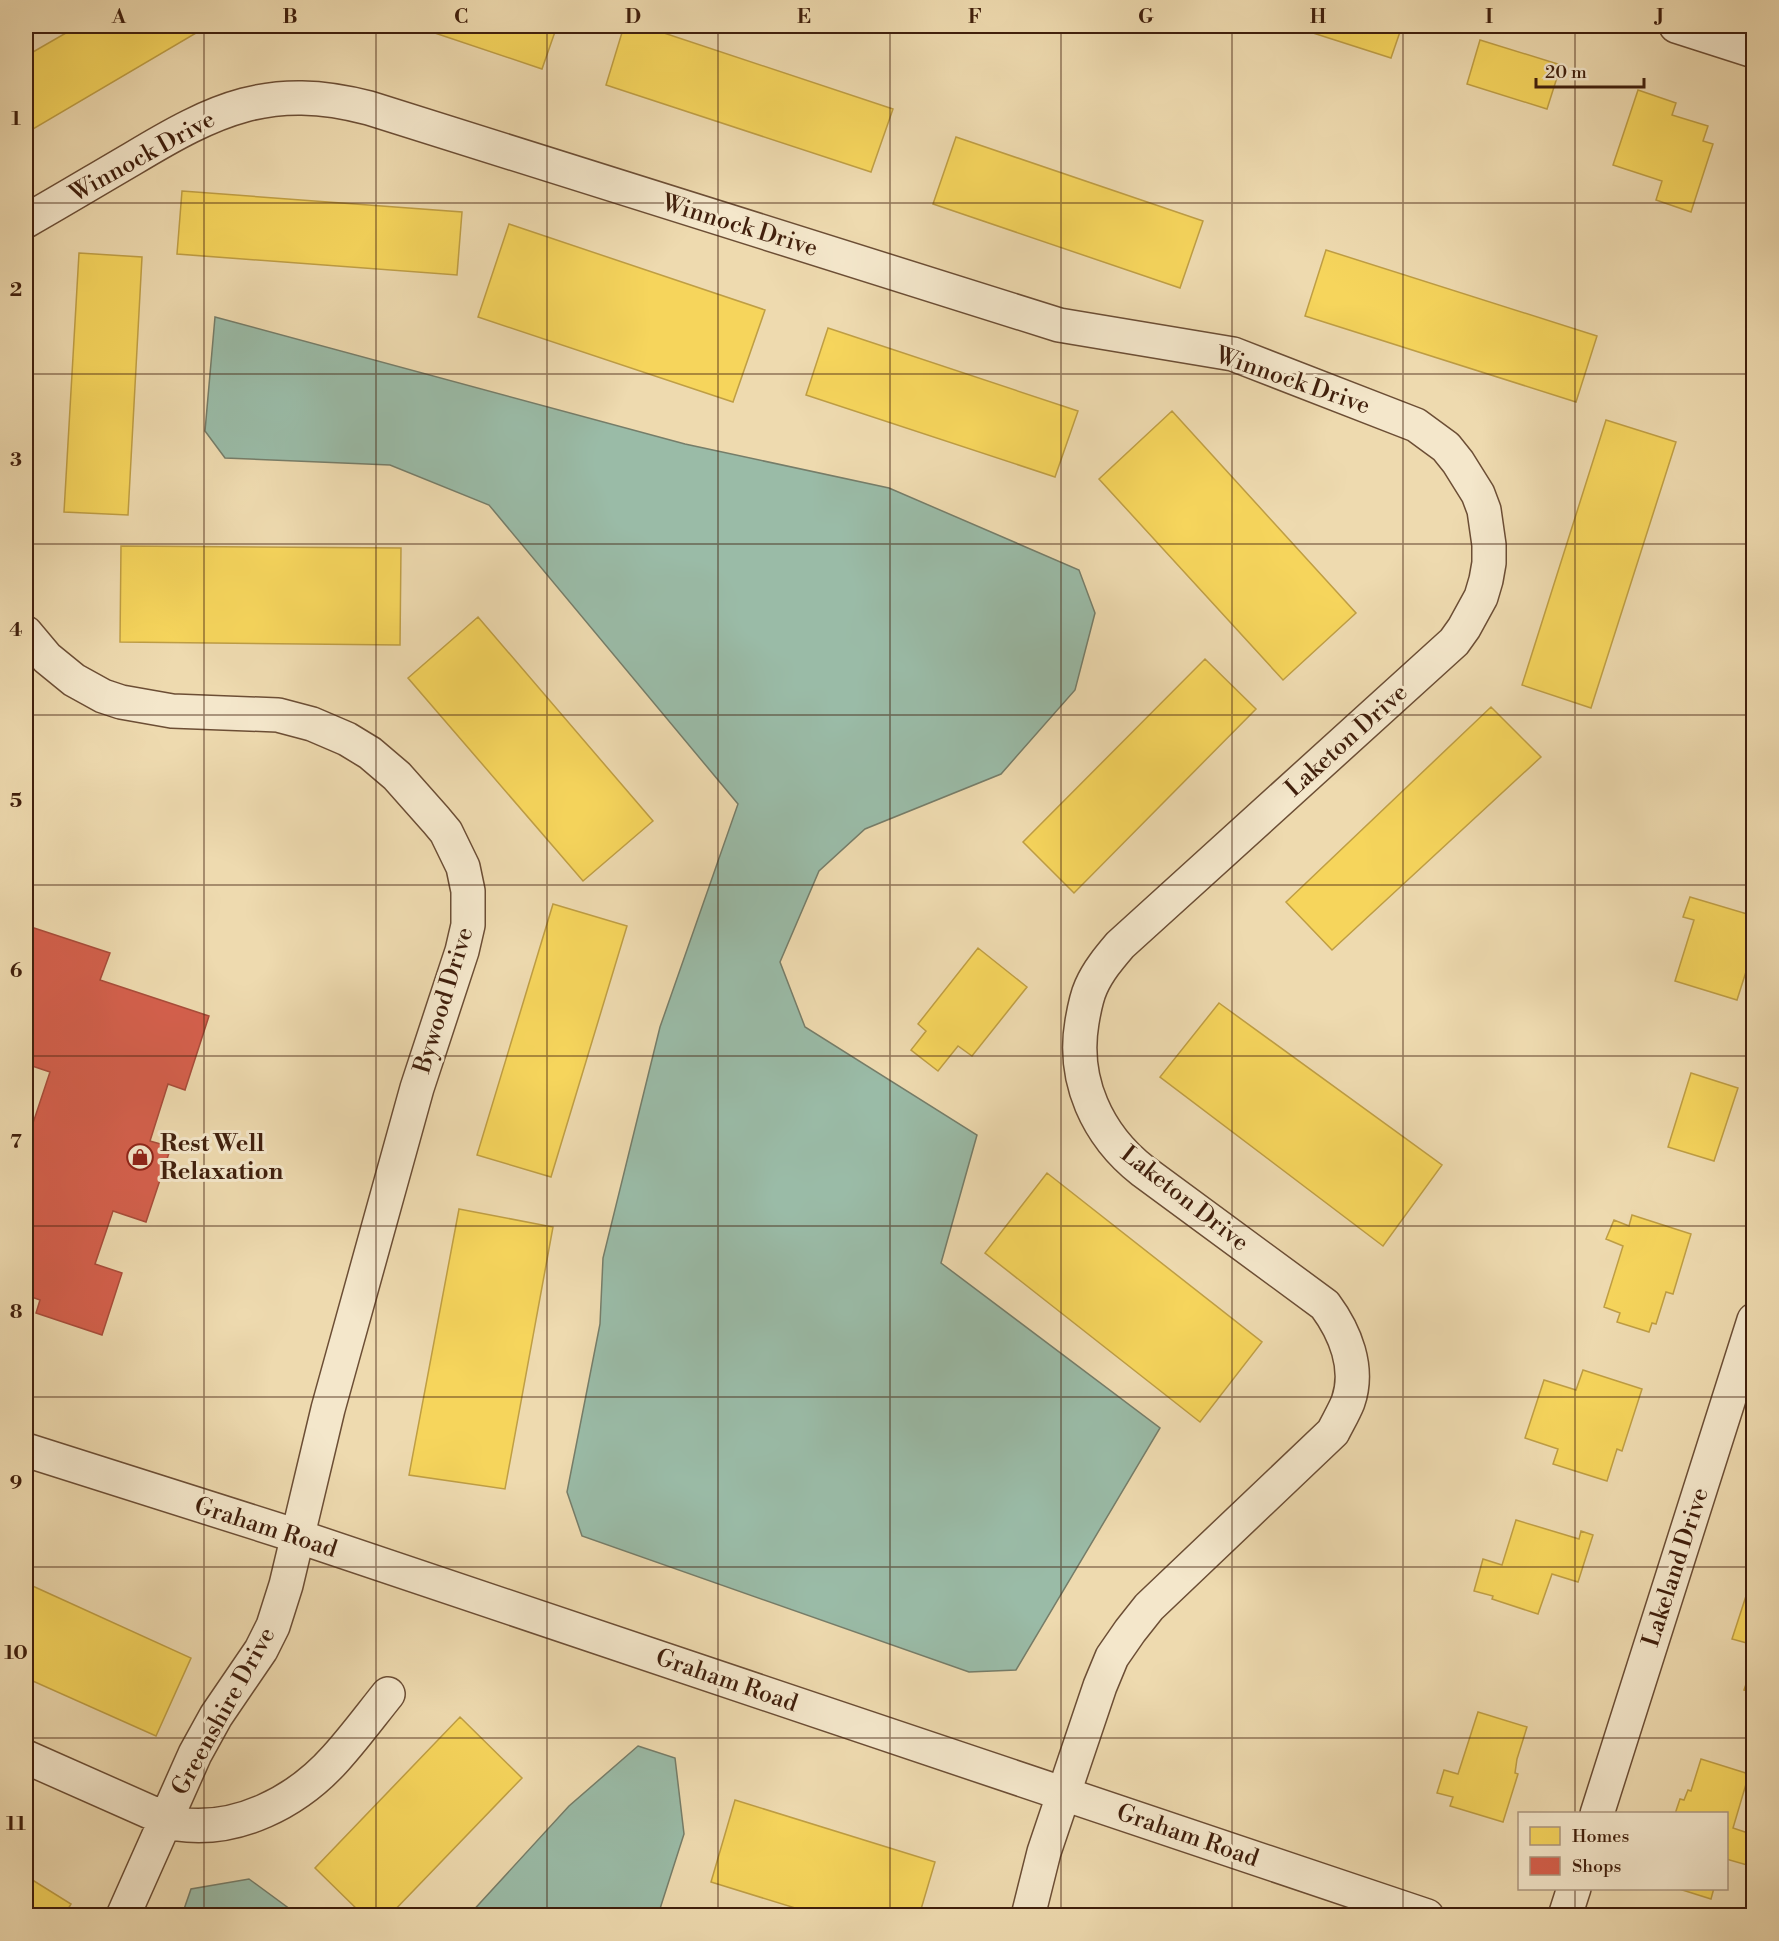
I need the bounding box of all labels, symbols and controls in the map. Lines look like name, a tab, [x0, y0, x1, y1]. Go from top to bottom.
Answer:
text: A	[111, 5, 127, 30]
text: B	[282, 5, 298, 30]
text: C	[454, 5, 468, 30]
text: D	[625, 5, 641, 30]
text: E	[797, 5, 811, 30]
text: F	[968, 5, 982, 30]
text: G	[1138, 5, 1154, 30]
text: H	[1310, 5, 1327, 30]
text: I	[1485, 5, 1493, 30]
text: J	[1653, 5, 1664, 30]
scale bar	[1536, 51, 1644, 89]
text: 20 m	[1545, 61, 1587, 84]
street label: Winnock Drive	[64, 105, 220, 210]
text: 1	[11, 107, 21, 132]
street label: Winnock Drive	[657, 188, 821, 264]
text: 2	[10, 278, 22, 303]
street label: Winnock Drive	[1210, 340, 1374, 421]
text: 3	[10, 448, 22, 473]
text: 4	[9, 618, 23, 643]
street label: Laketon Drive	[1279, 678, 1414, 804]
text: 5	[10, 789, 22, 814]
street label: Bywood Drive	[407, 924, 480, 1078]
text: 6	[10, 959, 23, 984]
place label: Rest Well Relaxation	[160, 1129, 284, 1187]
text: 7	[10, 1130, 22, 1155]
street label: Laketon Drive	[1114, 1139, 1255, 1258]
shop icon: Rest Well Relaxation	[125, 1142, 155, 1172]
text: 8	[10, 1300, 23, 1325]
text: 9	[10, 1471, 22, 1496]
street label: Lakeland Drive	[1636, 1484, 1716, 1651]
street label: Graham Road	[191, 1491, 341, 1565]
street label: Greenshire Drive	[165, 1622, 282, 1801]
text: 10	[4, 1641, 28, 1666]
street label: Graham Road	[652, 1643, 802, 1719]
street label: Graham Road	[1113, 1798, 1263, 1874]
text: 11	[6, 1812, 26, 1837]
legend	[1518, 1812, 1728, 1890]
text: Homes	[1572, 1825, 1629, 1848]
text: Shops	[1572, 1855, 1622, 1878]

